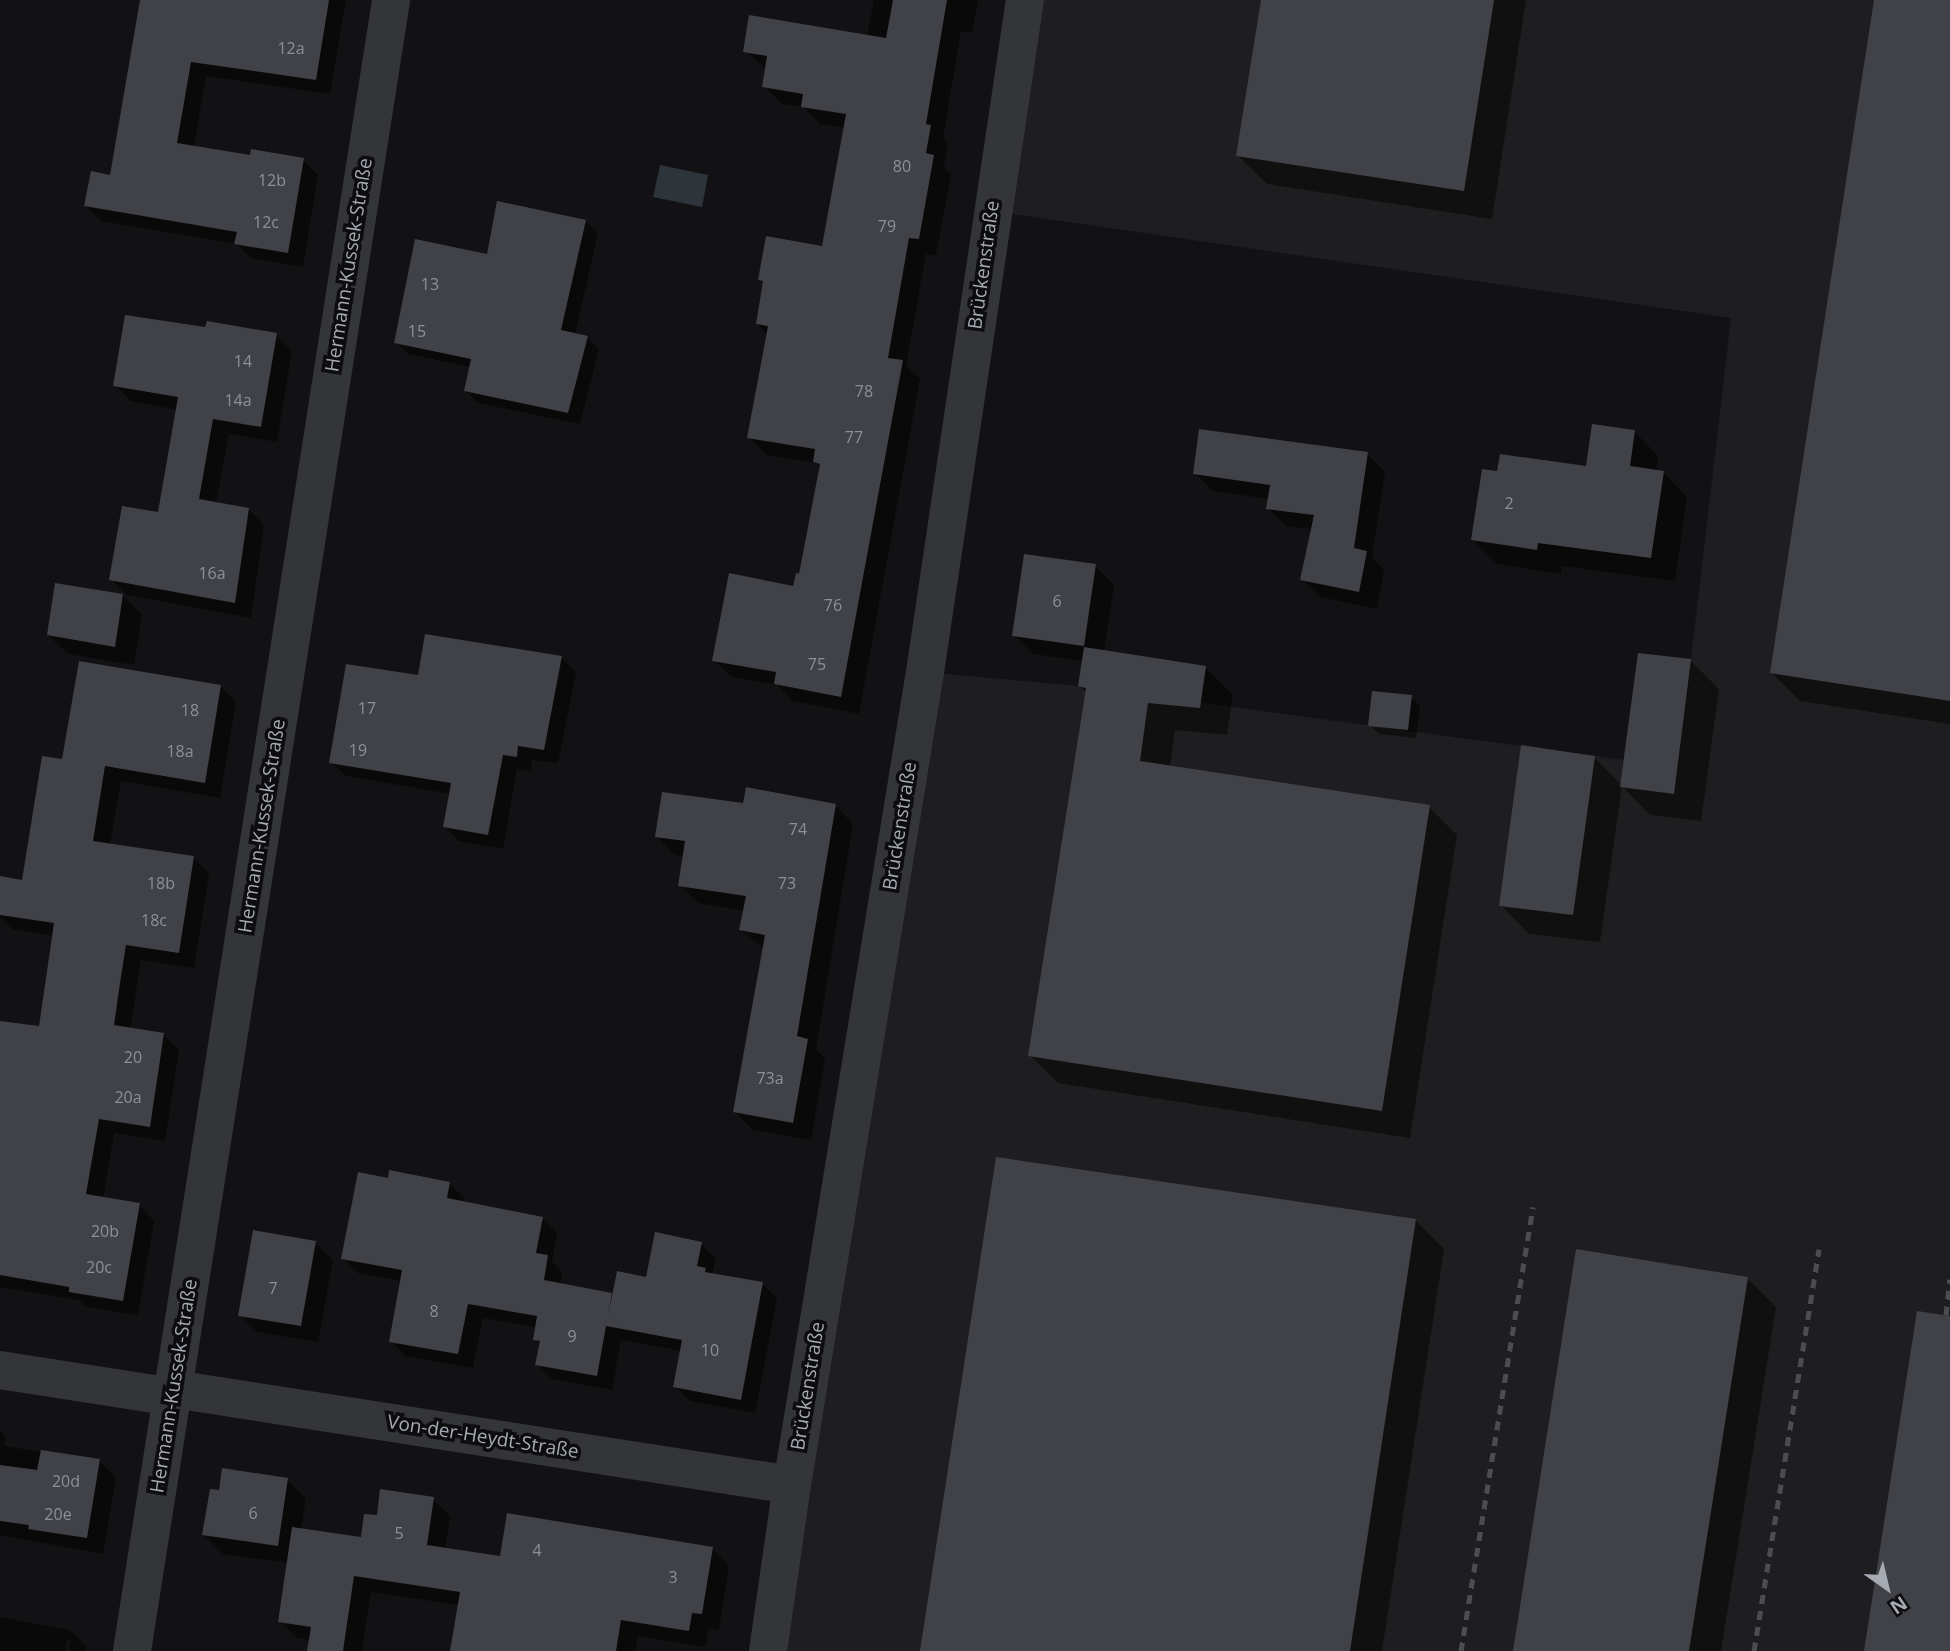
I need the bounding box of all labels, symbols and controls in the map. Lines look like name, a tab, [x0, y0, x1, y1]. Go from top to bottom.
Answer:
house number: 12a	[277, 38, 305, 58]
street label: Hermann-Kussek-Straße	[321, 156, 377, 374]
house number: 80	[893, 156, 911, 176]
house number: 12b	[258, 170, 286, 190]
street label: Brückenstraße	[964, 199, 1004, 331]
house number: 12c	[253, 212, 279, 232]
house number: 79	[878, 216, 896, 236]
house number: 13	[421, 274, 439, 294]
house number: 15	[408, 321, 426, 341]
house number: 14	[234, 351, 252, 371]
house number: 78	[855, 381, 873, 401]
house number: 14a	[224, 390, 252, 410]
house number: 77	[845, 427, 863, 447]
house number: 2	[1504, 493, 1514, 513]
house number: 16a	[198, 563, 226, 583]
house number: 6	[1052, 591, 1062, 611]
house number: 76	[824, 595, 842, 615]
house number: 75	[808, 654, 826, 674]
house number: 17	[358, 698, 376, 718]
house number: 18	[181, 700, 199, 720]
street label: Hermann-Kussek-Straße	[234, 717, 290, 935]
house number: 19	[349, 740, 367, 760]
house number: 18a	[166, 741, 194, 761]
street label: Brückenstraße	[879, 760, 921, 892]
house number: 74	[789, 819, 807, 839]
house number: 18b	[147, 873, 175, 893]
house number: 73	[778, 873, 796, 893]
house number: 18c	[141, 910, 167, 930]
house number: 20	[124, 1047, 142, 1067]
house number: 73a	[756, 1068, 784, 1088]
house number: 20a	[114, 1087, 142, 1107]
house number: 20b	[91, 1221, 119, 1241]
house number: 20c	[86, 1257, 112, 1277]
street label: Hermann-Kussek-Straße	[146, 1277, 202, 1495]
house number: 7	[268, 1278, 278, 1298]
house number: 8	[429, 1301, 439, 1321]
street label: Brückenstraße	[787, 1320, 829, 1452]
house number: 9	[567, 1326, 577, 1346]
house number: 10	[701, 1340, 719, 1360]
street label: Von-der-Heydt-Straße	[386, 1411, 580, 1463]
house number: 20d	[52, 1471, 80, 1491]
house number: 6	[248, 1503, 258, 1523]
house number: 20e	[44, 1504, 72, 1524]
house number: 5	[394, 1523, 404, 1543]
house number: 4	[532, 1540, 542, 1560]
north arrow	[1852, 1553, 1922, 1623]
house number: 3	[668, 1567, 678, 1587]
text: N	[1885, 1590, 1912, 1621]

